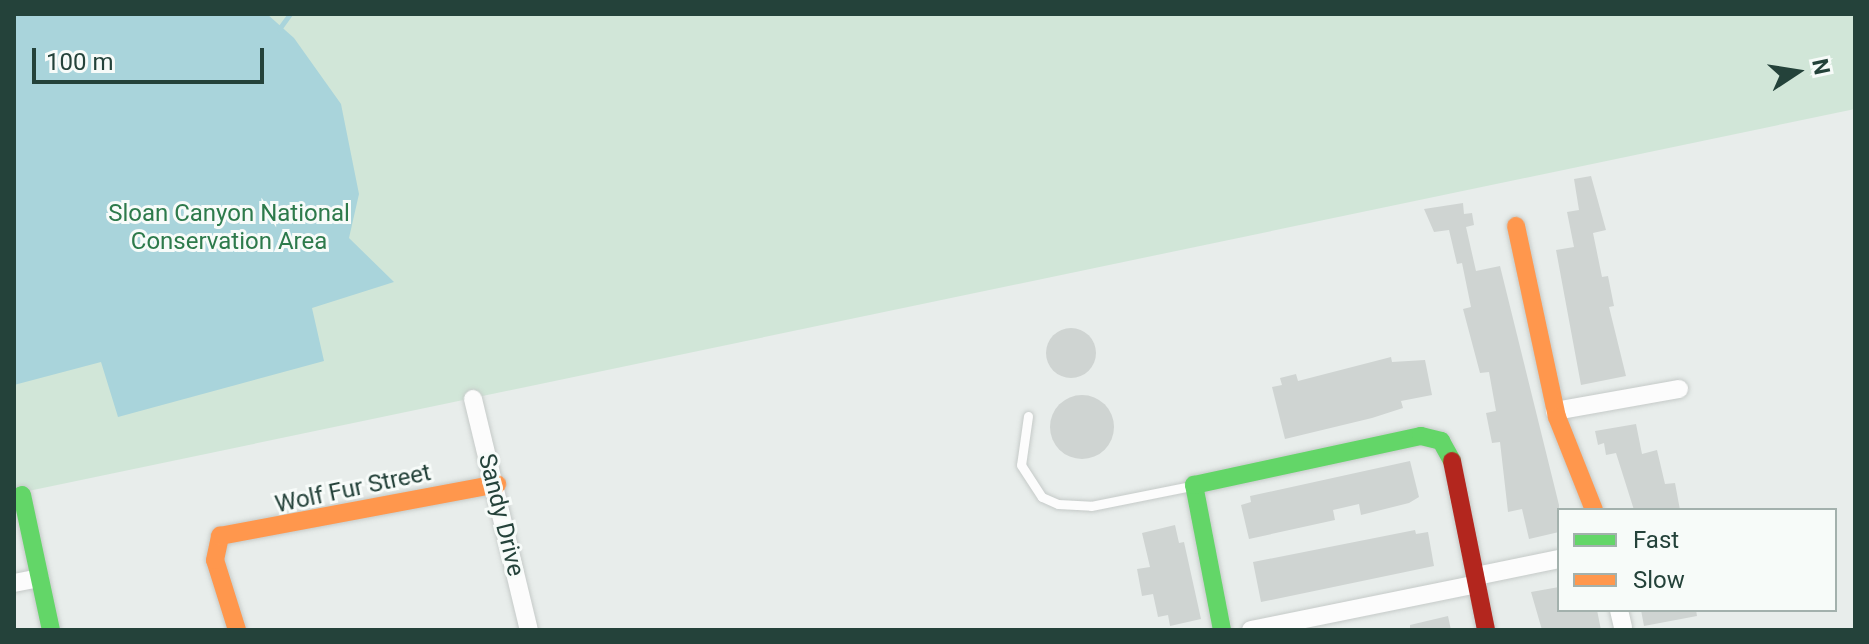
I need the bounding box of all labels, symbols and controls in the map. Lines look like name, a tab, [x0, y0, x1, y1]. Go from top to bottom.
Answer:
scale bar	[36, 32, 268, 82]
north arrow	[1757, 32, 1837, 112]
text: 100 m	[46, 48, 113, 76]
text: N	[1807, 57, 1835, 77]
park label: Sloan Canyon National Conservation Area	[108, 200, 350, 256]
street label: Sandy Drive	[472, 451, 530, 579]
street label: Wolf Fur Street	[273, 458, 433, 520]
legend	[1557, 508, 1837, 612]
text: Fast	[1633, 526, 1679, 554]
text: Slow	[1633, 566, 1685, 594]

